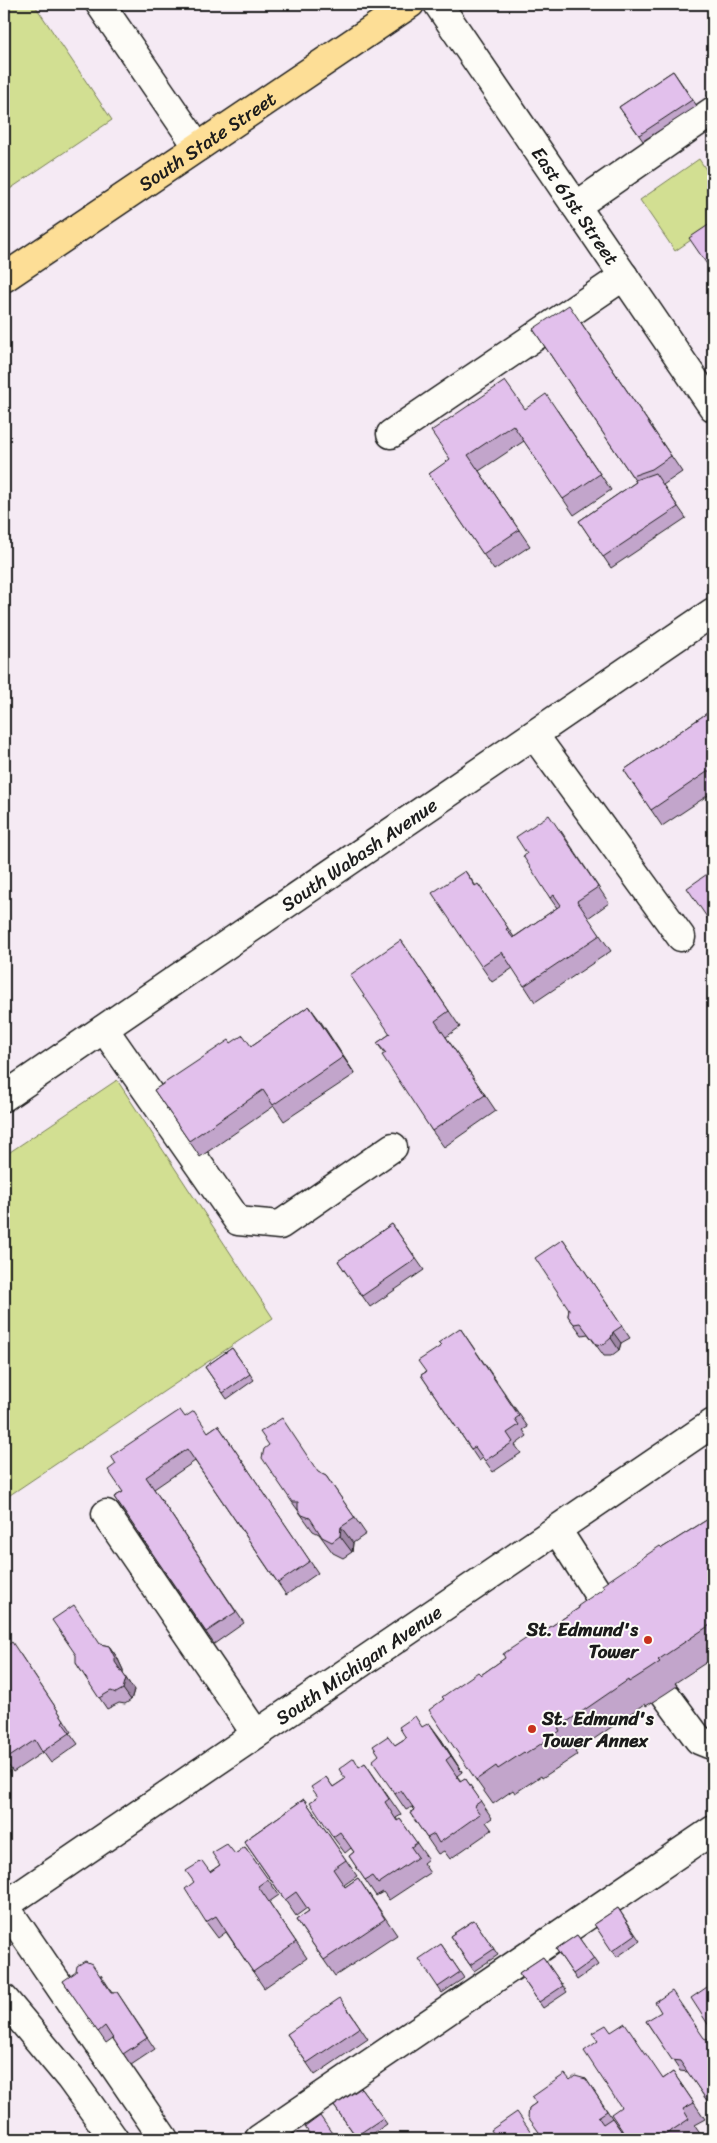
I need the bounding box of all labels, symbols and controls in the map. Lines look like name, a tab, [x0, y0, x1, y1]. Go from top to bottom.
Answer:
street label: South State Street	[131, 82, 283, 200]
street label: East 61st Street	[523, 139, 628, 272]
street label: South Wabash Avenue	[274, 788, 444, 920]
street label: South Michigan Avenue	[268, 1595, 449, 1733]
place label: St. Edmund's Tower	[526, 1613, 640, 1668]
marker: St. Edmund's Tower	[642, 1634, 654, 1646]
place label: St. Edmund's Tower Annex	[541, 1702, 655, 1757]
marker: St. Edmund's Tower Annex	[526, 1723, 538, 1735]

